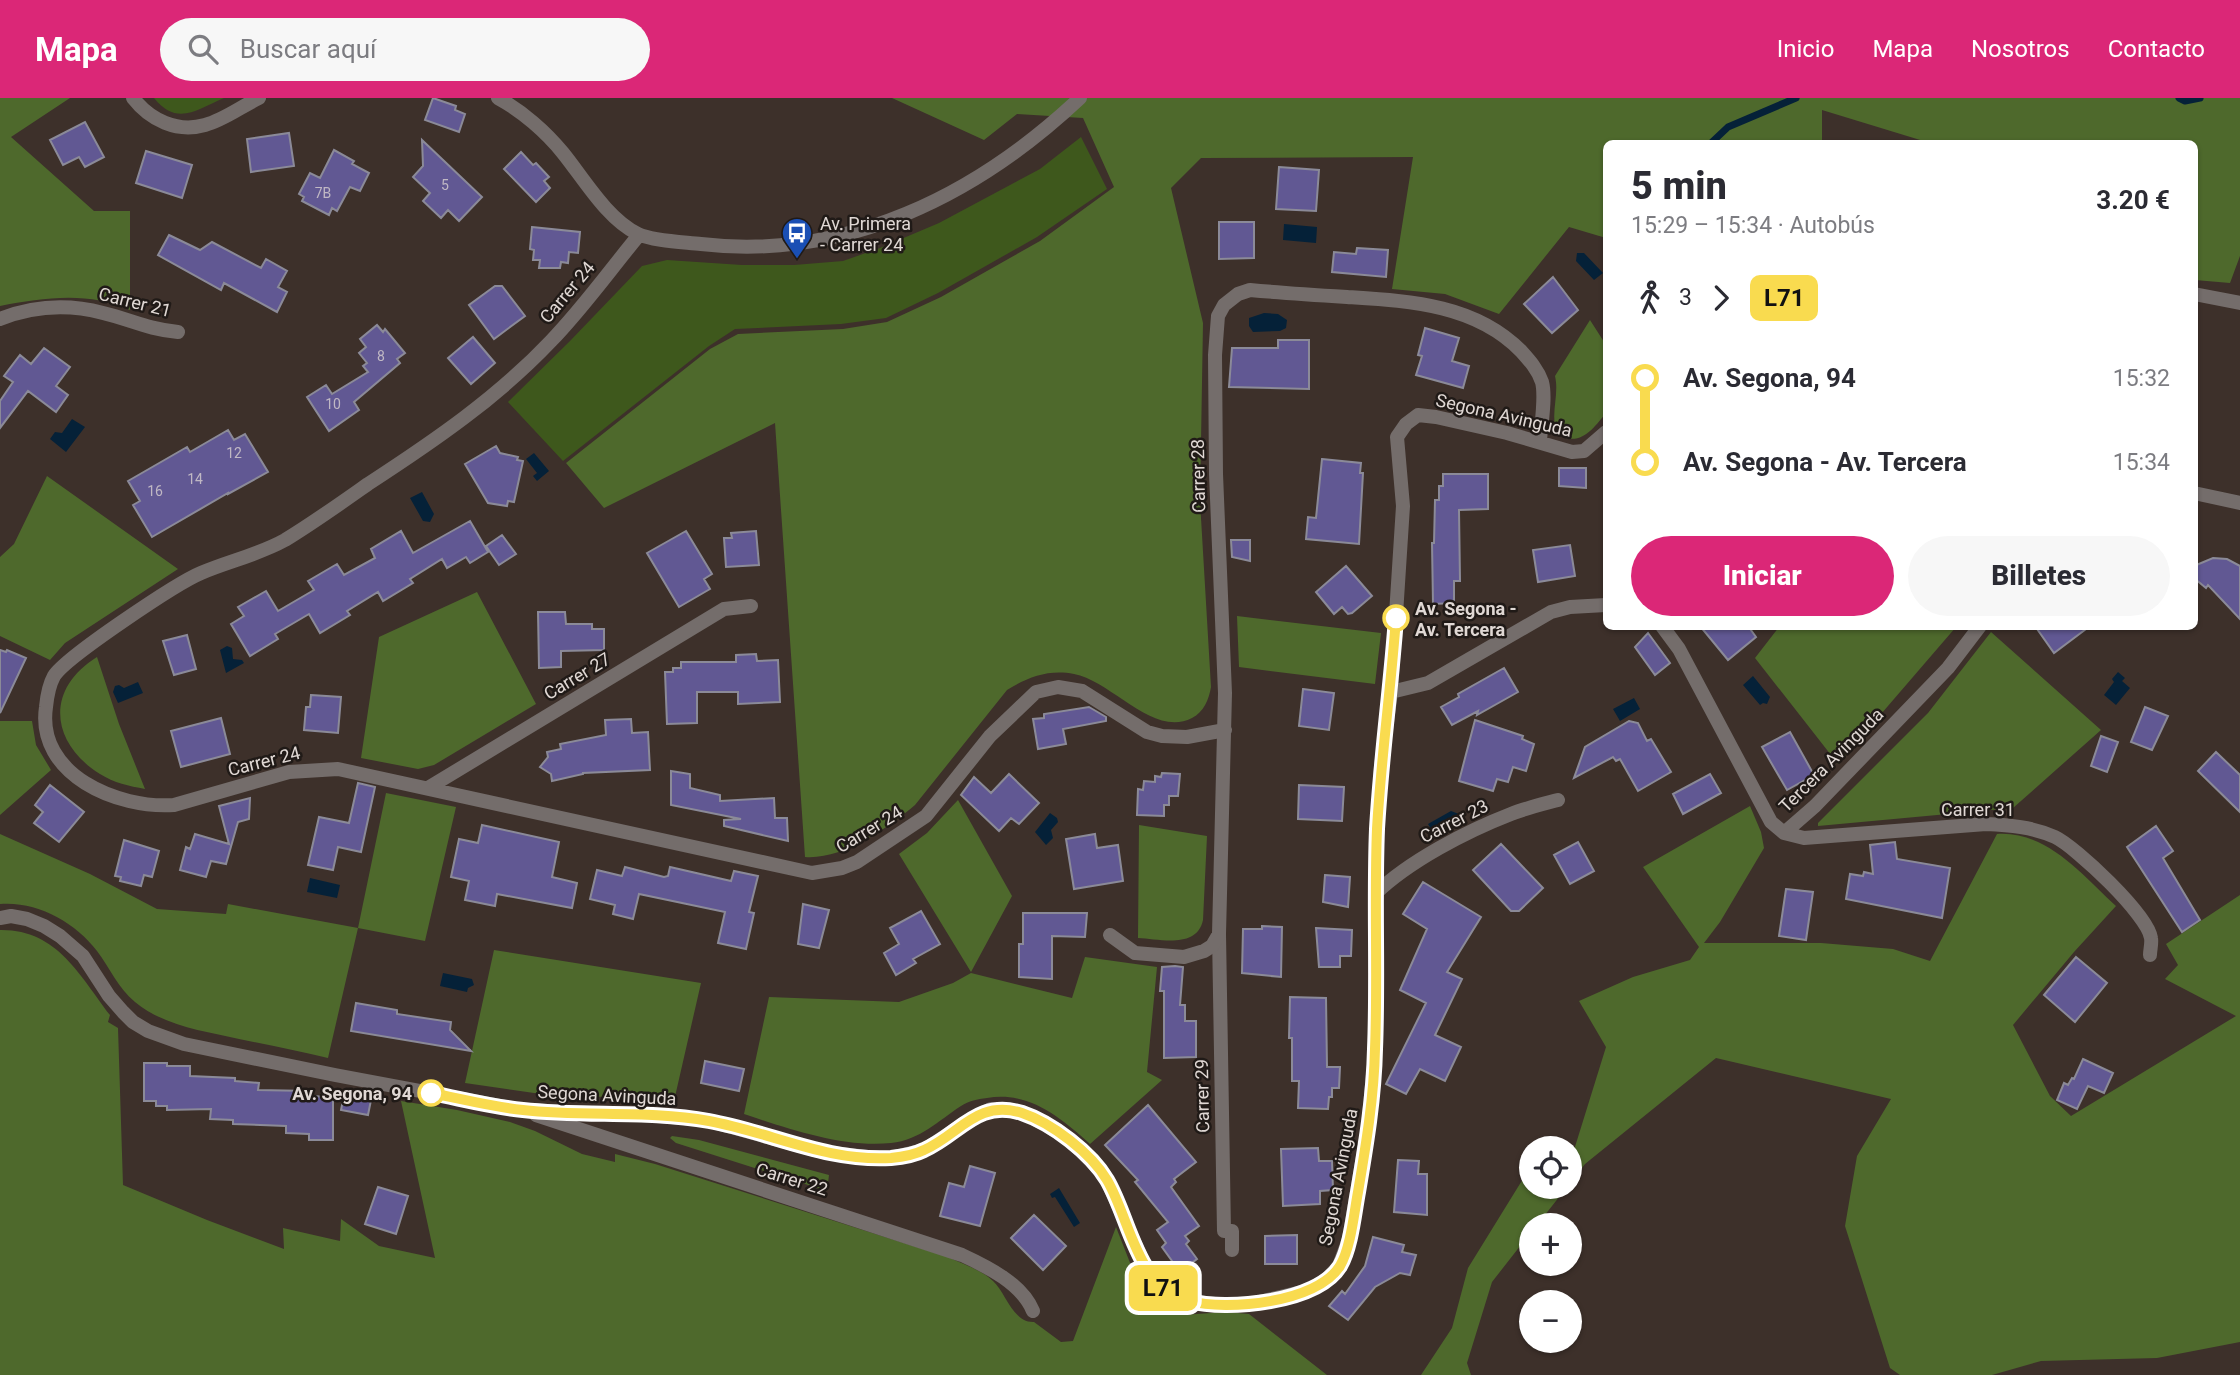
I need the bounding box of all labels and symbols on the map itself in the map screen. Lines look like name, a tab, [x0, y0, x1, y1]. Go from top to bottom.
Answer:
house number: 5	[441, 177, 449, 193]
house number: 7B	[315, 185, 331, 201]
place label: Av. Primera - Carrer 24	[820, 213, 911, 255]
bus stop icon: Av. Primera - Carrer 24	[780, 216, 814, 260]
street label: Carrer 24	[535, 257, 599, 327]
street label: Carrer 21	[97, 283, 173, 321]
house number: 8	[377, 348, 385, 364]
street label: Segona Avinguda	[1434, 389, 1574, 441]
house number: 10	[325, 396, 341, 412]
street label: Carrer 28	[1187, 439, 1209, 513]
house number: 12	[226, 445, 242, 461]
house number: 14	[187, 471, 203, 487]
house number: 16	[147, 483, 163, 499]
place label: Av. Segona - Av. Tercera	[1415, 598, 1517, 640]
marker: Av. Segona - Av. Tercera	[1383, 605, 1409, 631]
street label: Carrer 27	[540, 648, 614, 704]
street label: Tercera Avinguda	[1775, 704, 1887, 816]
street label: Carrer 24	[226, 742, 302, 780]
street label: Carrer 23	[1416, 795, 1492, 847]
street label: Carrer 31	[1941, 799, 2015, 820]
street label: Carrer 24	[832, 801, 906, 857]
street label: Carrer 29	[1191, 1059, 1213, 1133]
marker: Av. Segona, 94	[418, 1080, 444, 1106]
street label: Segona Avinguda	[537, 1081, 677, 1109]
place label: Av. Segona, 94	[292, 1083, 412, 1104]
street label: Segona Avinguda	[1314, 1107, 1362, 1247]
street label: Carrer 22	[754, 1158, 830, 1200]
line badge: L71	[1123, 1265, 1203, 1311]

